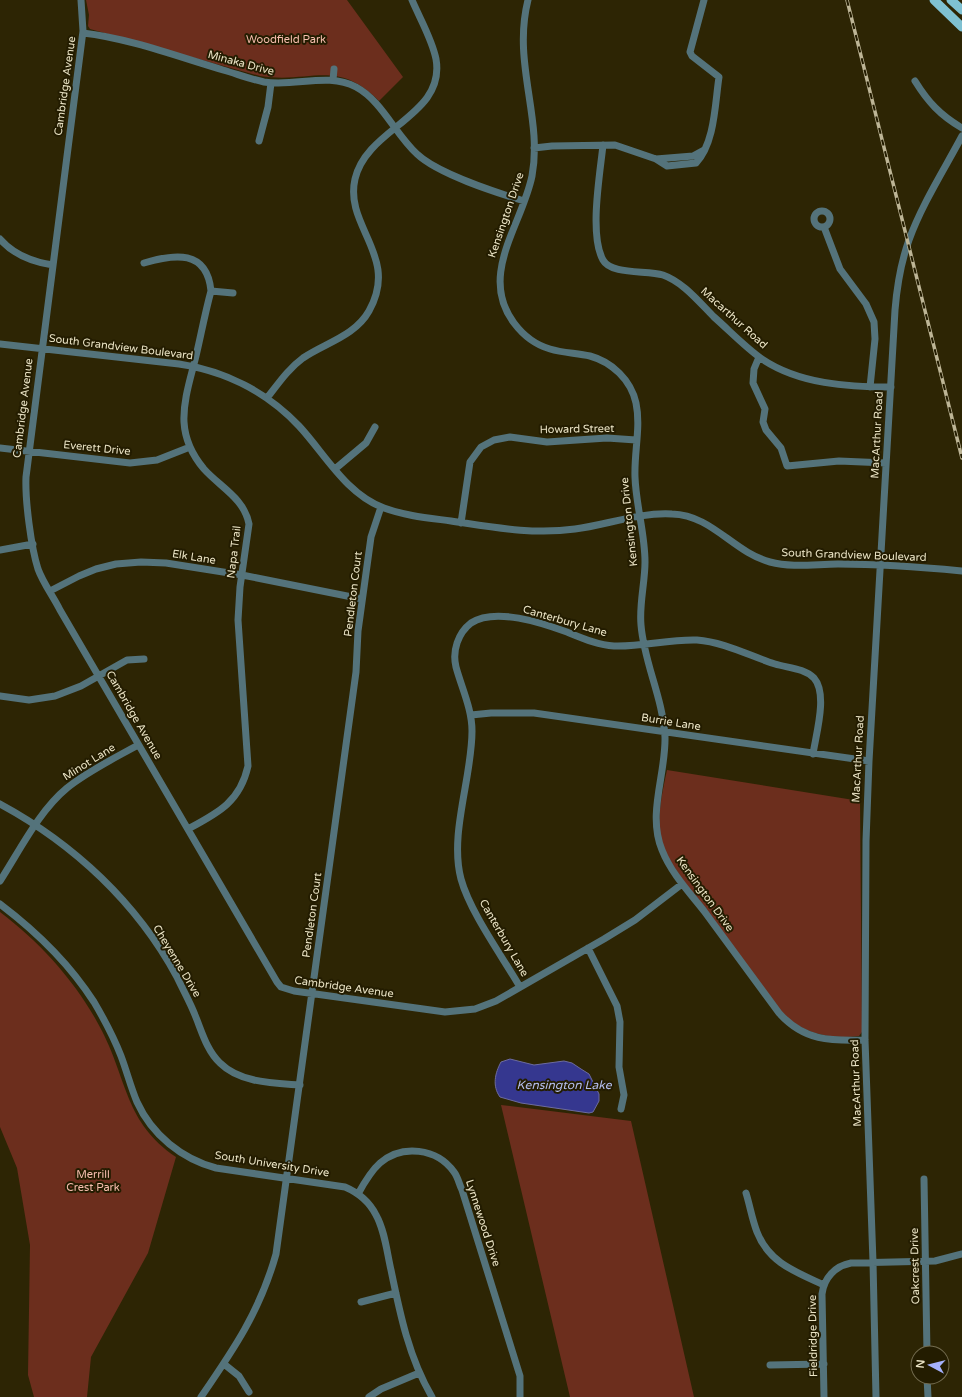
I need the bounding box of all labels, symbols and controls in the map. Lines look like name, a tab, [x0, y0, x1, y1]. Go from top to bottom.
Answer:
park label: Woodfield Park	[246, 33, 326, 46]
street label: Cambridge Avenue	[52, 36, 78, 136]
street label: Minaka Drive	[206, 48, 276, 78]
street label: Kensington Drive	[485, 171, 527, 259]
street label: Macarthur Road	[698, 285, 770, 351]
street label: South Grandview Boulevard	[48, 332, 194, 362]
street label: Cambridge Avenue	[10, 358, 36, 458]
street label: MacArthur Road	[868, 391, 886, 479]
street label: Howard Street	[539, 422, 615, 436]
street label: Everett Drive	[63, 438, 131, 458]
street label: Kensington Drive	[618, 477, 640, 567]
street label: Napa Trail	[224, 525, 244, 579]
street label: South Grandview Boulevard	[781, 546, 927, 564]
street label: Elk Lane	[171, 547, 217, 567]
street label: Pendleton Court	[341, 551, 365, 637]
street label: Canterbury Lane	[521, 603, 609, 639]
street label: Cambridge Avenue	[103, 668, 165, 762]
street label: Burrie Lane	[640, 711, 702, 733]
street label: MacArthur Road	[849, 715, 867, 803]
street label: Minot Lane	[60, 741, 118, 783]
street label: Kensington Drive	[673, 854, 737, 934]
street label: Pendleton Court	[300, 872, 324, 958]
street label: Canterbury Lane	[477, 897, 531, 979]
street label: Cheyenne Drive	[150, 922, 204, 1000]
street label: Cambridge Avenue	[294, 974, 394, 1000]
street label: MacArthur Road	[848, 1039, 864, 1127]
water label: Kensington Lake	[517, 1078, 613, 1092]
street label: South University Drive	[214, 1149, 330, 1179]
park label: Merrill Crest Park	[66, 1168, 120, 1194]
street label: Lynnewood Drive	[463, 1178, 503, 1268]
street label: Oakcrest Drive	[908, 1228, 922, 1304]
street label: Fieldridge Drive	[806, 1295, 820, 1377]
north arrow	[910, 1345, 950, 1385]
text: N	[914, 1359, 928, 1369]

